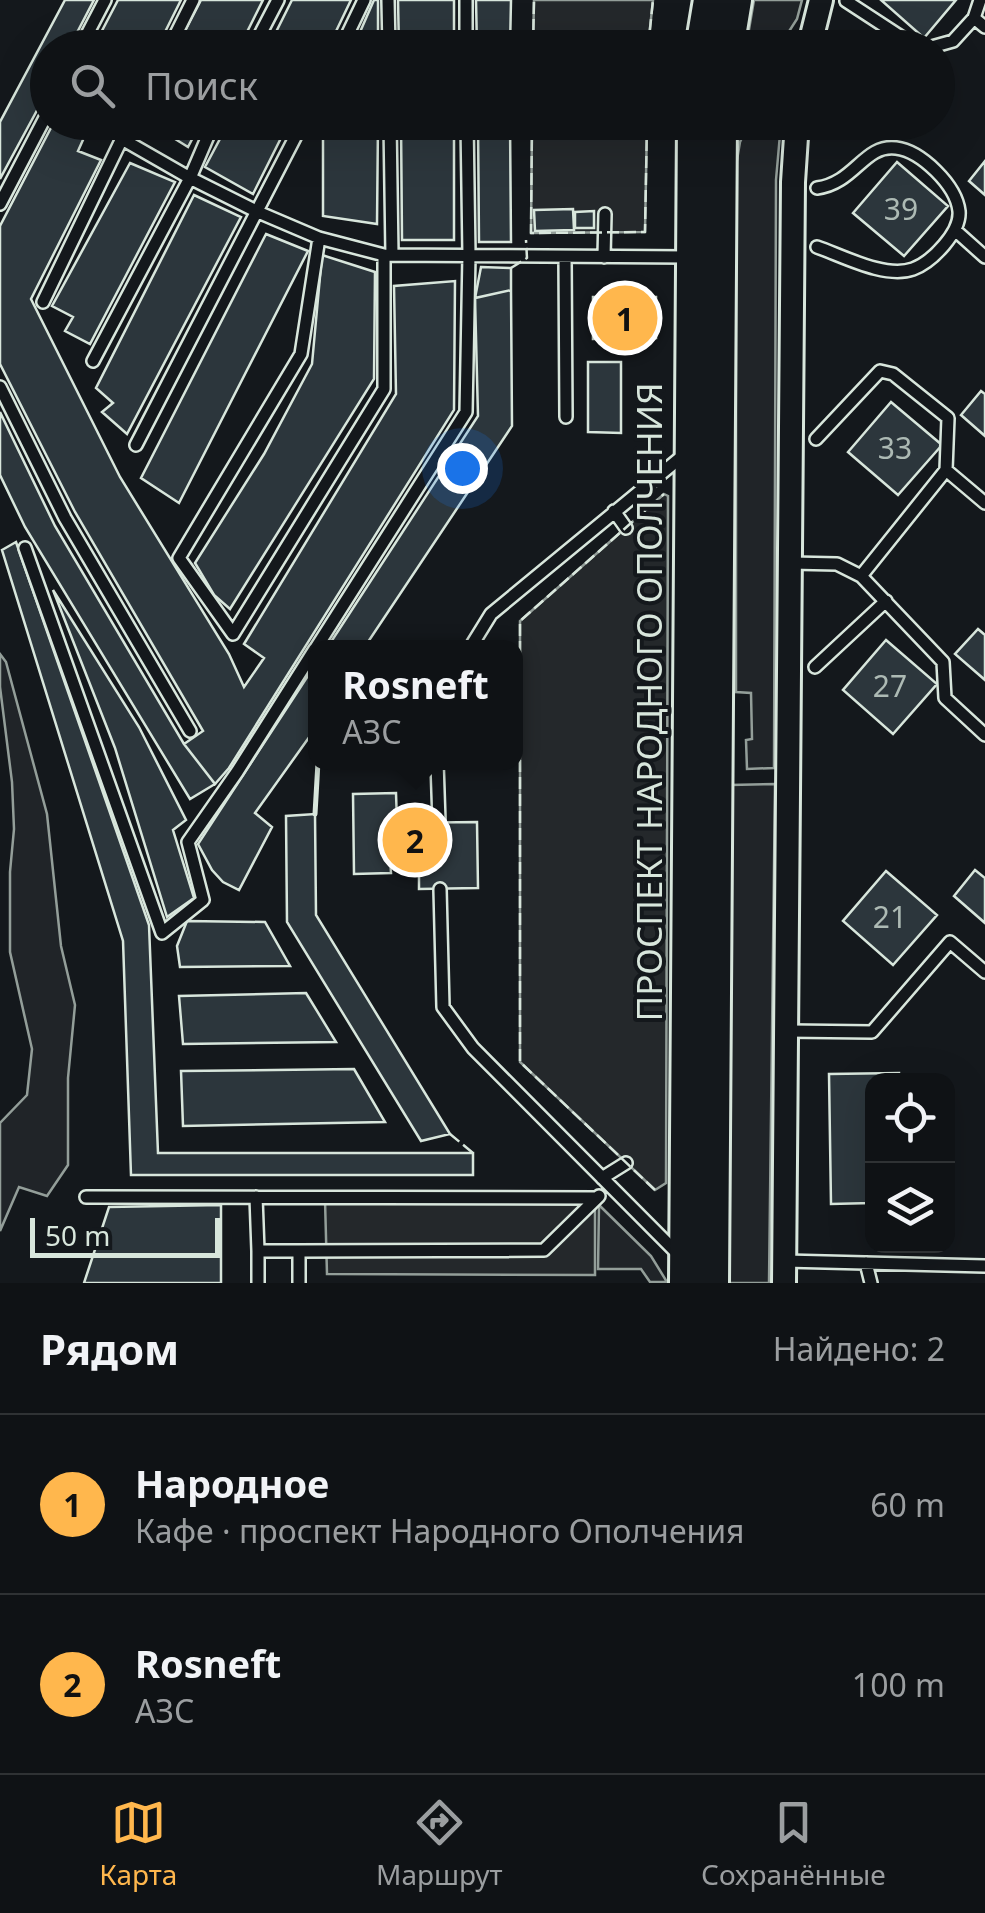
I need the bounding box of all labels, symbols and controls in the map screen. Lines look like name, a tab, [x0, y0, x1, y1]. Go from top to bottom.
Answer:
search box	[30, 30, 955, 140]
icon: search	[65, 58, 120, 113]
text: Поиск	[145, 59, 258, 111]
house number: 39	[884, 188, 918, 229]
pin: 1	[592, 280, 658, 356]
street label: ПРОСПЕКТ НАРОДНОГО ОПОЛЧЕНИЯ	[625, 382, 672, 1022]
house number: 33	[878, 427, 912, 468]
your location	[437, 443, 488, 494]
popup	[308, 640, 523, 770]
text: Rosneft	[342, 658, 489, 710]
house number: 27	[873, 665, 907, 706]
text: АЗС	[342, 710, 402, 753]
pin: 2	[382, 802, 448, 878]
house number: 21	[873, 896, 907, 937]
map controls	[865, 1073, 955, 1253]
button: locate	[865, 1073, 955, 1163]
button: layers	[865, 1163, 955, 1253]
scale bar	[30, 1213, 220, 1258]
text: 50 m	[45, 1216, 111, 1254]
text: Рядом	[40, 1320, 179, 1377]
text: Найдено: 2	[773, 1327, 945, 1370]
text: Народное	[135, 1457, 329, 1509]
text: 1	[63, 1483, 82, 1526]
text: 60 m	[870, 1483, 945, 1526]
text: Кафе · проспект Народного Ополчения	[135, 1509, 745, 1552]
text: Rosneft	[135, 1637, 281, 1689]
text: 2	[63, 1663, 82, 1706]
text: 100 m	[852, 1663, 945, 1706]
text: АЗС	[135, 1689, 194, 1732]
tab: Карта	[99, 1795, 177, 1893]
tab: Маршрут	[376, 1795, 503, 1893]
tab: Сохранённые	[701, 1795, 886, 1893]

